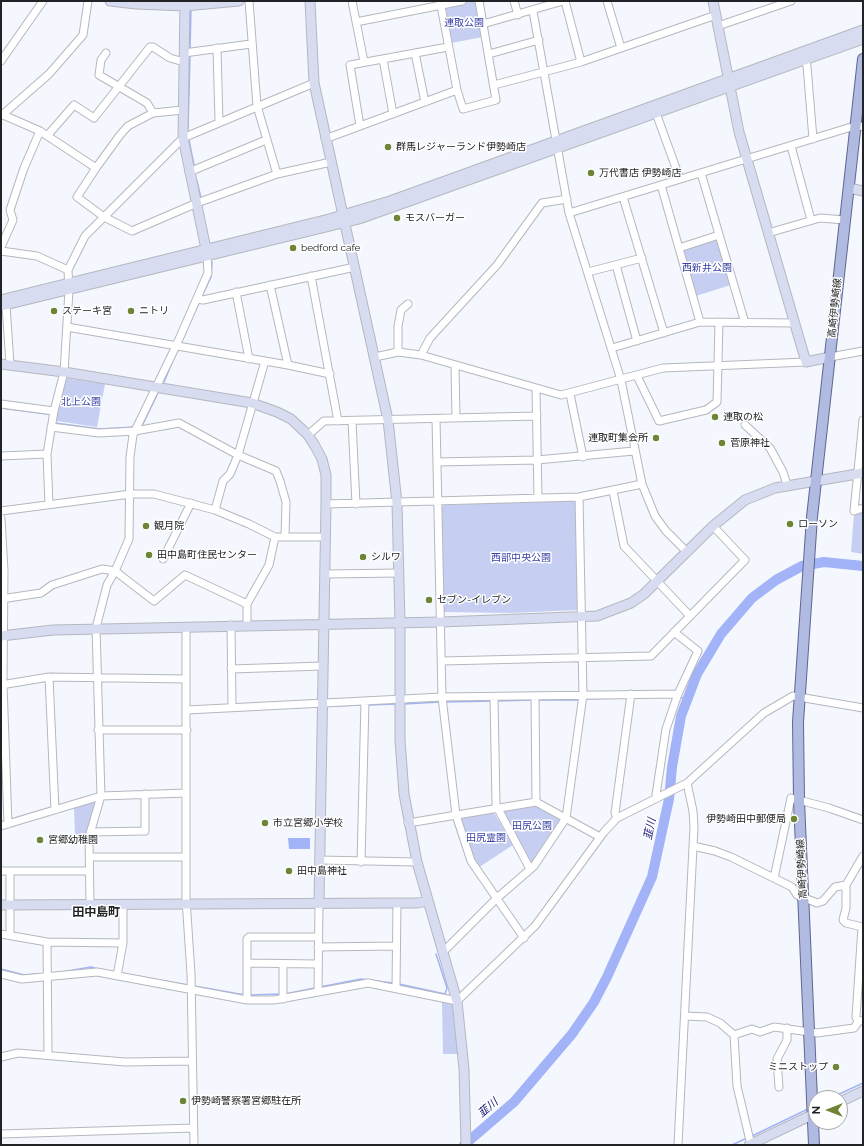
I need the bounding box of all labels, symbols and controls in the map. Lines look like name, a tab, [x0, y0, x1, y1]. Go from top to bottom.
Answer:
park label: 連取公園	[444, 17, 484, 29]
place label: 群馬レジャーランド伊勢崎店	[396, 141, 526, 153]
marker: 群馬レジャーランド伊勢崎店	[383, 142, 393, 152]
place label: 万代書店 伊勢崎店	[599, 167, 682, 179]
marker: 万代書店 伊勢崎店	[586, 168, 596, 178]
place label: モスバーガー	[405, 212, 465, 224]
marker: モスバーガー	[392, 213, 402, 223]
place label: bedford cafe	[301, 242, 360, 254]
marker: bedford cafe	[288, 243, 298, 253]
park label: 西新井公園	[682, 262, 732, 274]
street label: 高崎伊勢崎線	[826, 278, 844, 338]
place label: ステーキ宮	[62, 305, 112, 317]
place label: ニトリ	[139, 305, 169, 317]
marker: ステーキ宮	[49, 306, 59, 316]
marker: ニトリ	[126, 306, 136, 316]
park label: 北上公園	[61, 396, 101, 408]
place label: 連取の松	[723, 411, 763, 423]
marker: 連取の松	[710, 412, 720, 422]
place label: 連取町集会所	[588, 432, 648, 444]
marker: 連取町集会所	[651, 433, 661, 443]
place label: 菅原神社	[730, 437, 770, 449]
marker: 菅原神社	[717, 438, 727, 448]
place label: ローソン	[798, 518, 838, 530]
marker: ローソン	[785, 519, 795, 529]
place label: 観月院	[154, 520, 184, 532]
marker: 観月院	[141, 521, 151, 531]
place label: 田中島町住民センター	[157, 549, 257, 561]
marker: 田中島町住民センター	[144, 550, 154, 560]
place label: シルワ	[371, 551, 401, 563]
marker: シルワ	[358, 552, 368, 562]
park label: 西部中央公園	[491, 552, 551, 564]
place label: セブン-イレブン	[437, 594, 511, 606]
marker: セブン-イレブン	[424, 595, 434, 605]
place label: 伊勢崎田中郵便局	[706, 813, 786, 825]
marker: 伊勢崎田中郵便局	[789, 814, 799, 824]
place label: 市立宮郷小学校	[273, 817, 343, 829]
water label: 韮川	[641, 817, 659, 841]
marker: 市立宮郷小学校	[260, 818, 270, 828]
park label: 田尻公園	[512, 820, 552, 832]
park label: 田尻霊園	[466, 832, 506, 844]
place label: 宮郷幼稚園	[48, 834, 98, 846]
marker: 宮郷幼稚園	[35, 835, 45, 845]
street label: 高崎伊勢崎線	[794, 839, 810, 899]
place label: 田中島神社	[297, 865, 347, 877]
marker: 田中島神社	[284, 866, 294, 876]
district label: 田中島町	[72, 905, 120, 919]
place label: ミニストップ	[768, 1061, 828, 1073]
marker: ミニストップ	[831, 1062, 841, 1072]
north arrow	[808, 1090, 848, 1130]
place label: 伊勢崎警察署宮郷駐在所	[191, 1095, 301, 1107]
marker: 伊勢崎警察署宮郷駐在所	[178, 1096, 188, 1106]
water label: 韮川	[475, 1096, 501, 1120]
text: N	[810, 1106, 823, 1114]

